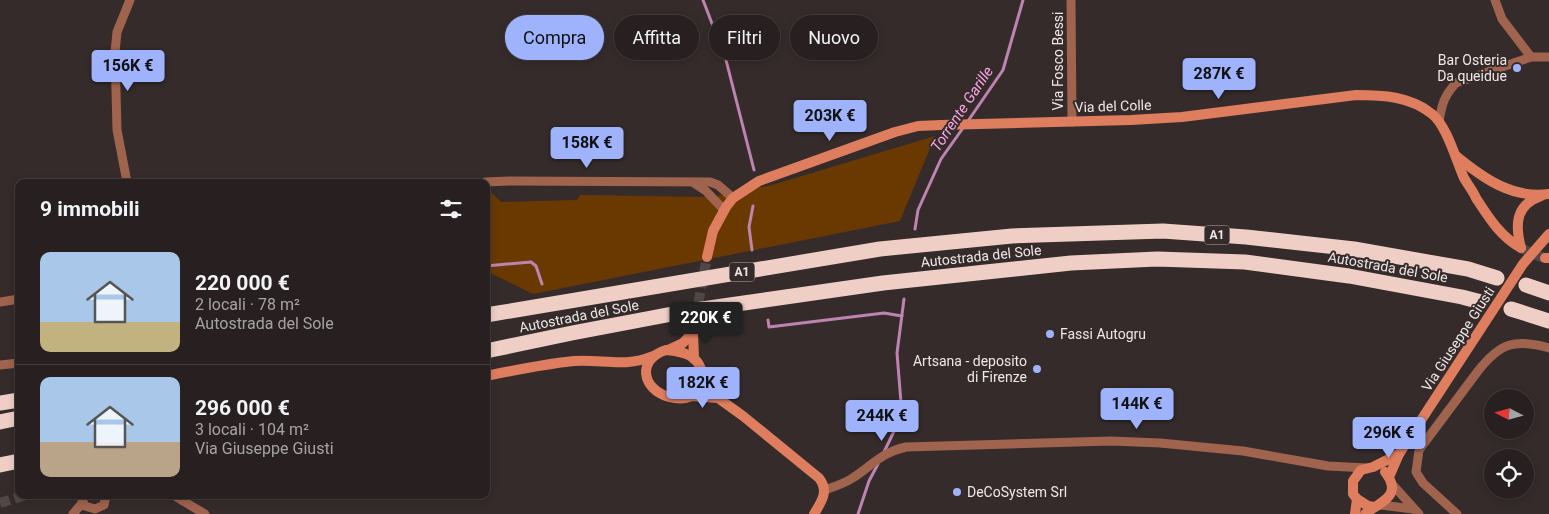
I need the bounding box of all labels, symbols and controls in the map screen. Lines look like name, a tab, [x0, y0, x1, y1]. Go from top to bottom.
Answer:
street label: Via Fosco Bessi	[1050, 12, 1066, 111]
chip: Compra	[505, 15, 604, 60]
chip: Affitta	[614, 15, 699, 60]
chip: Filtri	[709, 15, 780, 60]
chip: Nuovo	[790, 15, 878, 60]
pin: 156K €	[87, 49, 169, 92]
place label: Bar Osteria Da queidue	[1437, 52, 1507, 84]
text: 156K €	[103, 56, 153, 75]
pin: 287K €	[1178, 58, 1260, 100]
marker: Bar Osteria Da queidue	[1511, 62, 1523, 74]
water label: Torrente Garille	[927, 63, 997, 155]
text: 287K €	[1194, 64, 1244, 83]
street label: Via del Colle	[1074, 97, 1152, 115]
pin: 203K €	[789, 100, 871, 142]
text: 203K €	[805, 106, 855, 125]
pin: 158K €	[546, 126, 628, 169]
text: 158K €	[562, 133, 612, 152]
icon: filters	[437, 195, 465, 223]
text: 9 immobili	[40, 197, 140, 221]
road number: A1	[1204, 226, 1230, 244]
street label: Autostrada del Sole	[920, 242, 1042, 270]
street label: Autostrada del Sole	[1327, 249, 1449, 285]
road number: A1	[730, 262, 754, 282]
text: 220 000 €	[195, 271, 290, 295]
icon: home	[80, 272, 140, 332]
street label: Via Giuseppe Giusti	[1418, 284, 1498, 394]
text: 2 locali · 78 m²	[195, 295, 300, 314]
street label: Autostrada del Sole	[518, 297, 640, 335]
pin: 220K €	[665, 302, 747, 344]
text: 220K €	[681, 308, 731, 327]
text: Autostrada del Sole	[195, 314, 334, 333]
place label: Fassi Autogru	[1060, 326, 1146, 342]
marker: Fassi Autogru	[1044, 328, 1056, 340]
place label: Artsana - deposito di Firenze	[913, 353, 1027, 385]
marker: Artsana - deposito di Firenze	[1031, 363, 1043, 375]
pin: 182K €	[662, 366, 744, 409]
text: 182K €	[678, 373, 728, 392]
pin: 144K €	[1096, 388, 1178, 430]
north arrow	[1484, 389, 1534, 439]
map controls	[1484, 389, 1534, 499]
text: 144K €	[1112, 394, 1162, 413]
text: 296 000 €	[195, 396, 290, 420]
icon: home	[80, 397, 140, 457]
pin: 244K €	[841, 400, 923, 442]
text: 244K €	[857, 406, 907, 425]
pin: 296K €	[1348, 416, 1430, 459]
text: 3 locali · 104 m²	[195, 420, 309, 439]
text: 296K €	[1364, 423, 1414, 442]
text: Via Giuseppe Giusti	[195, 439, 334, 458]
button: locate	[1484, 449, 1534, 499]
place label: DeCoSystem Srl	[967, 484, 1067, 500]
marker: DeCoSystem Srl	[951, 486, 963, 498]

